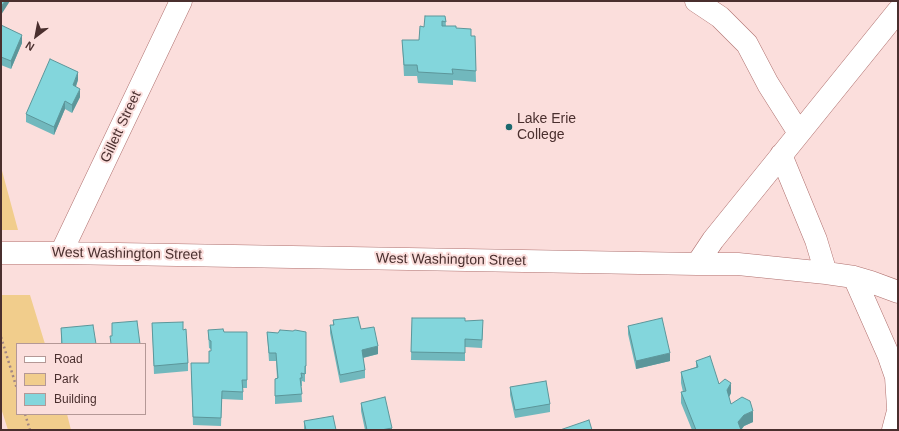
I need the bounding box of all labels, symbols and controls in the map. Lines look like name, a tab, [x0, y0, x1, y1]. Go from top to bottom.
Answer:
north arrow	[16, 16, 56, 56]
text: N	[23, 39, 36, 53]
street label: Gillett Street	[97, 89, 145, 165]
place label: Lake Erie College	[517, 111, 576, 144]
marker: Lake Erie College	[504, 122, 514, 132]
street label: West Washington Street	[52, 244, 202, 264]
street label: West Washington Street	[376, 250, 526, 270]
legend	[16, 343, 146, 415]
text: Road	[54, 352, 83, 366]
text: Park	[54, 372, 79, 386]
text: Building	[54, 392, 97, 406]

